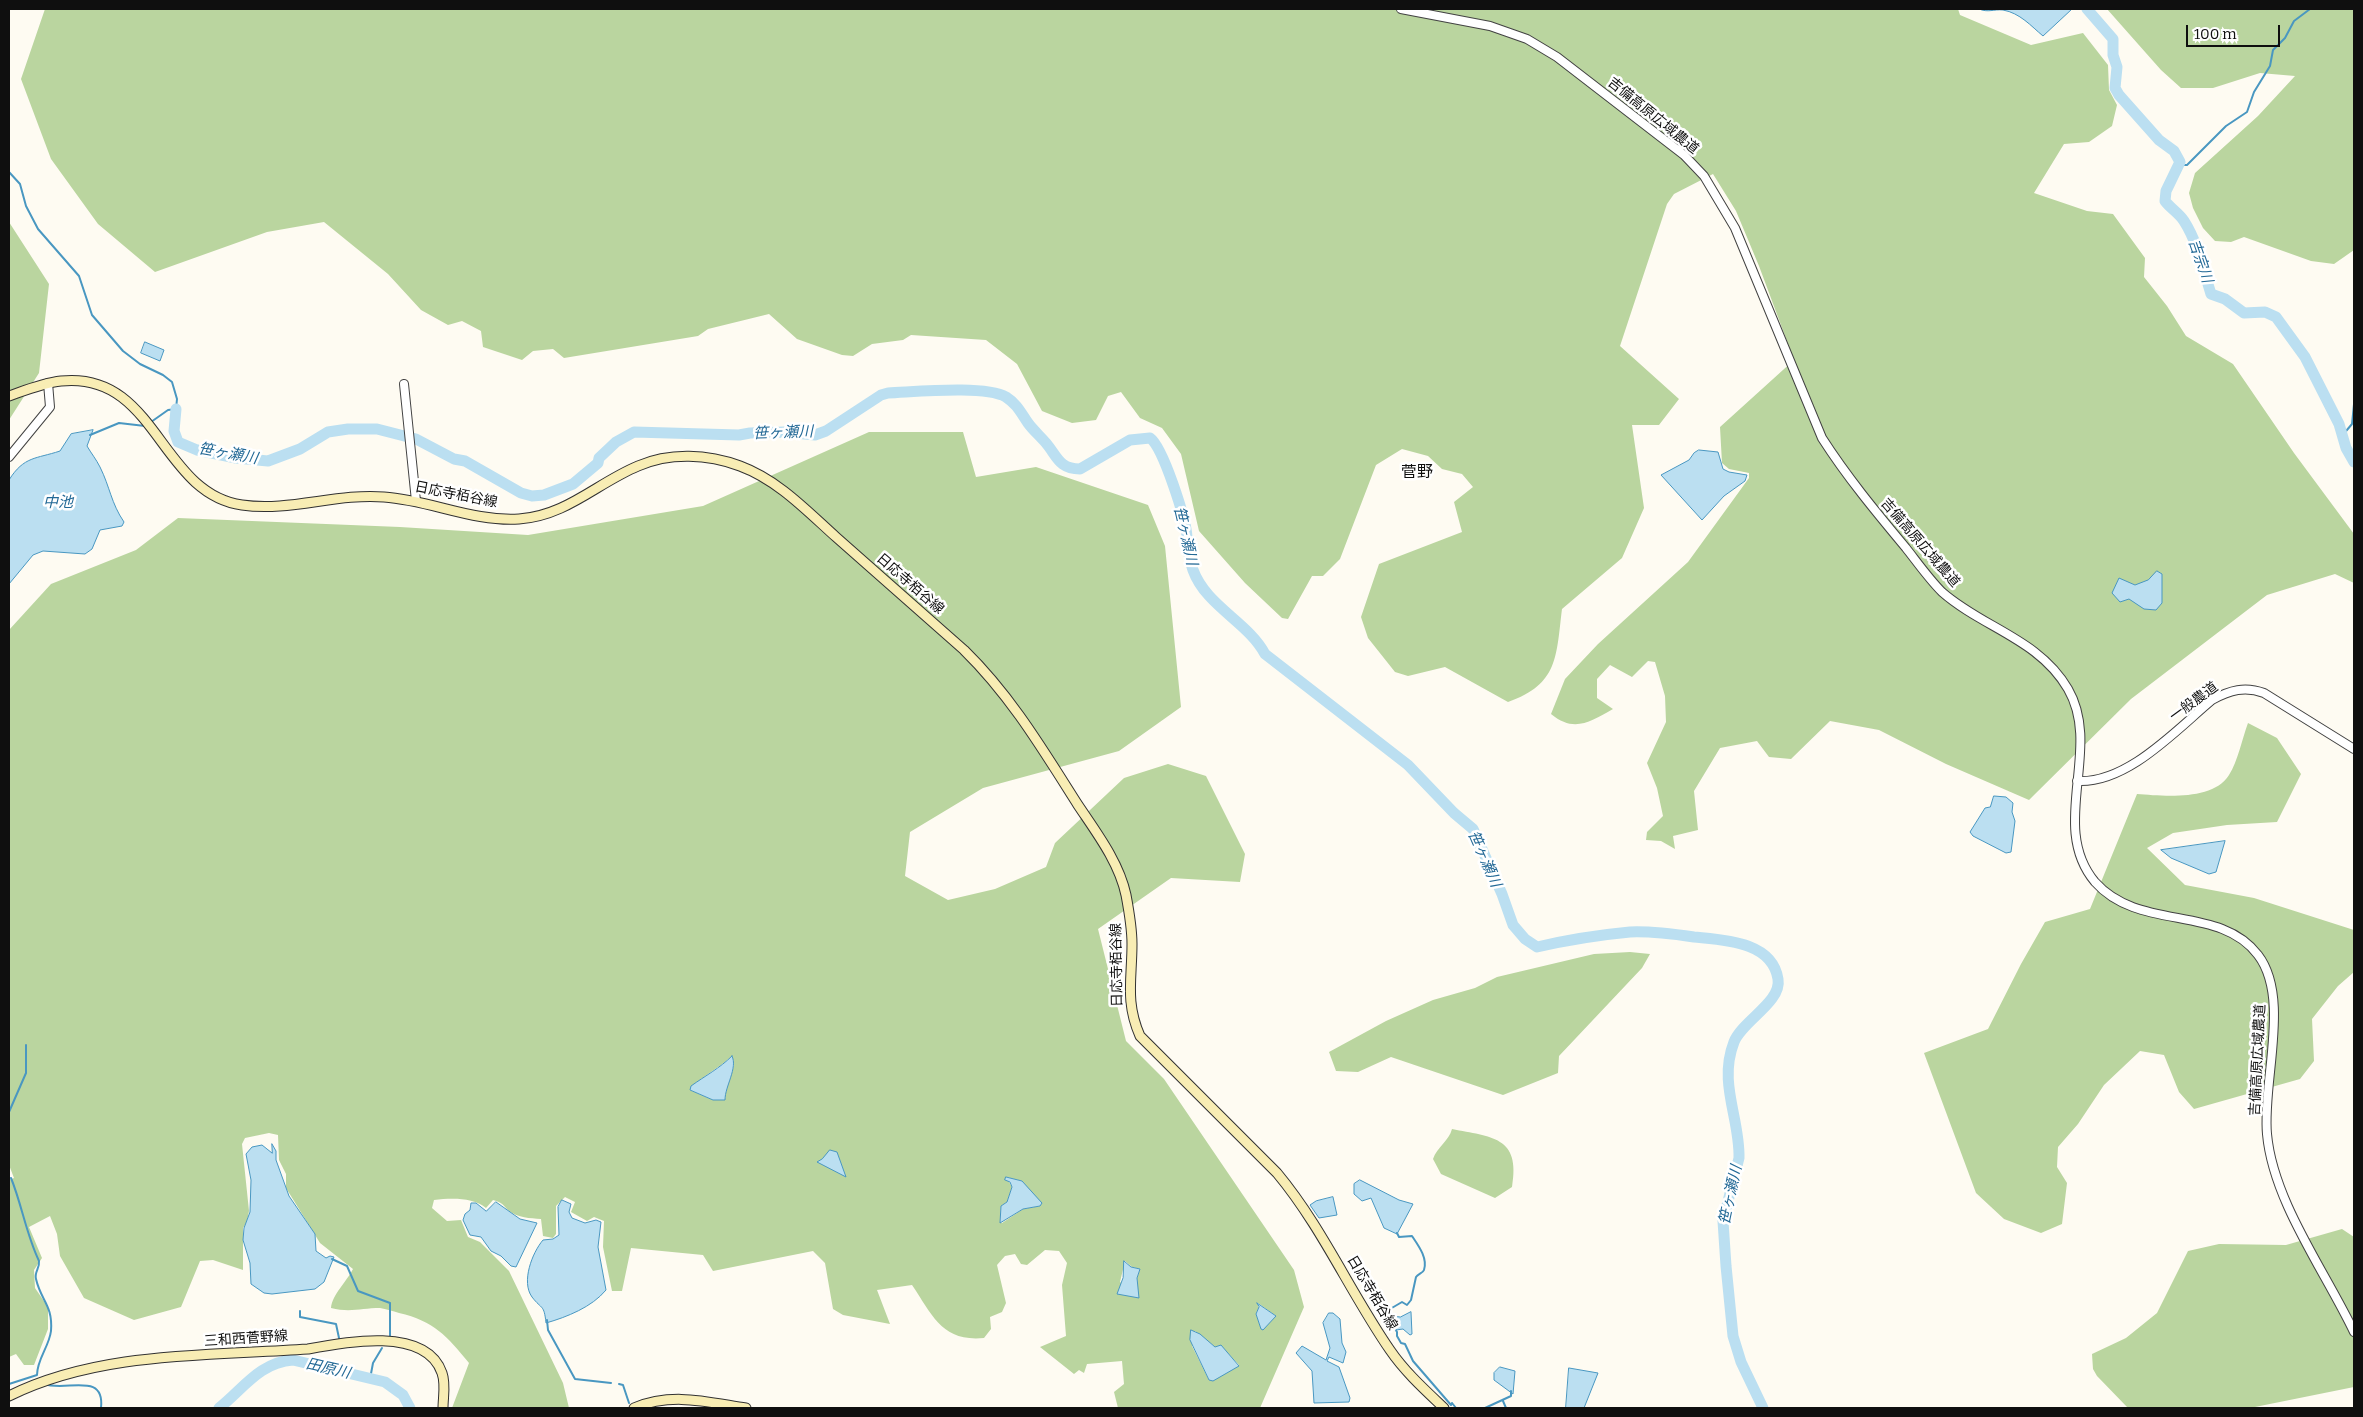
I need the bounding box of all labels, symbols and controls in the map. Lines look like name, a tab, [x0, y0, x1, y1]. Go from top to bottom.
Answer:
scale bar	[2188, 15, 2282, 47]
text: 100 m	[2194, 25, 2237, 43]
street label: 吉備高原広域農道	[1604, 74, 1702, 158]
water label: 吉宗川	[2184, 237, 2216, 285]
water label: 笹ヶ瀬川	[753, 423, 813, 443]
water label: 笹ヶ瀬川	[197, 440, 259, 468]
district label: 菅野	[1401, 463, 1433, 483]
street label: 日応寺栢谷線	[413, 479, 499, 511]
water label: 中池	[43, 494, 73, 512]
street label: 吉備高原広域農道	[1877, 495, 1963, 591]
water label: 笹ヶ瀬川	[1169, 505, 1201, 567]
street label: 日応寺栢谷線	[873, 550, 947, 618]
street label: 一般農道	[2166, 679, 2222, 725]
water label: 笹ヶ瀬川	[1464, 828, 1504, 890]
street label: 日応寺栢谷線	[1108, 923, 1126, 1007]
street label: 吉備高原広域農道	[2247, 1004, 2269, 1116]
water label: 笹ヶ瀬川	[1716, 1164, 1746, 1226]
street label: 日応寺栢谷線	[1343, 1253, 1401, 1333]
street label: 三和西菅野線	[204, 1328, 288, 1350]
water label: 田原川	[304, 1355, 352, 1383]

